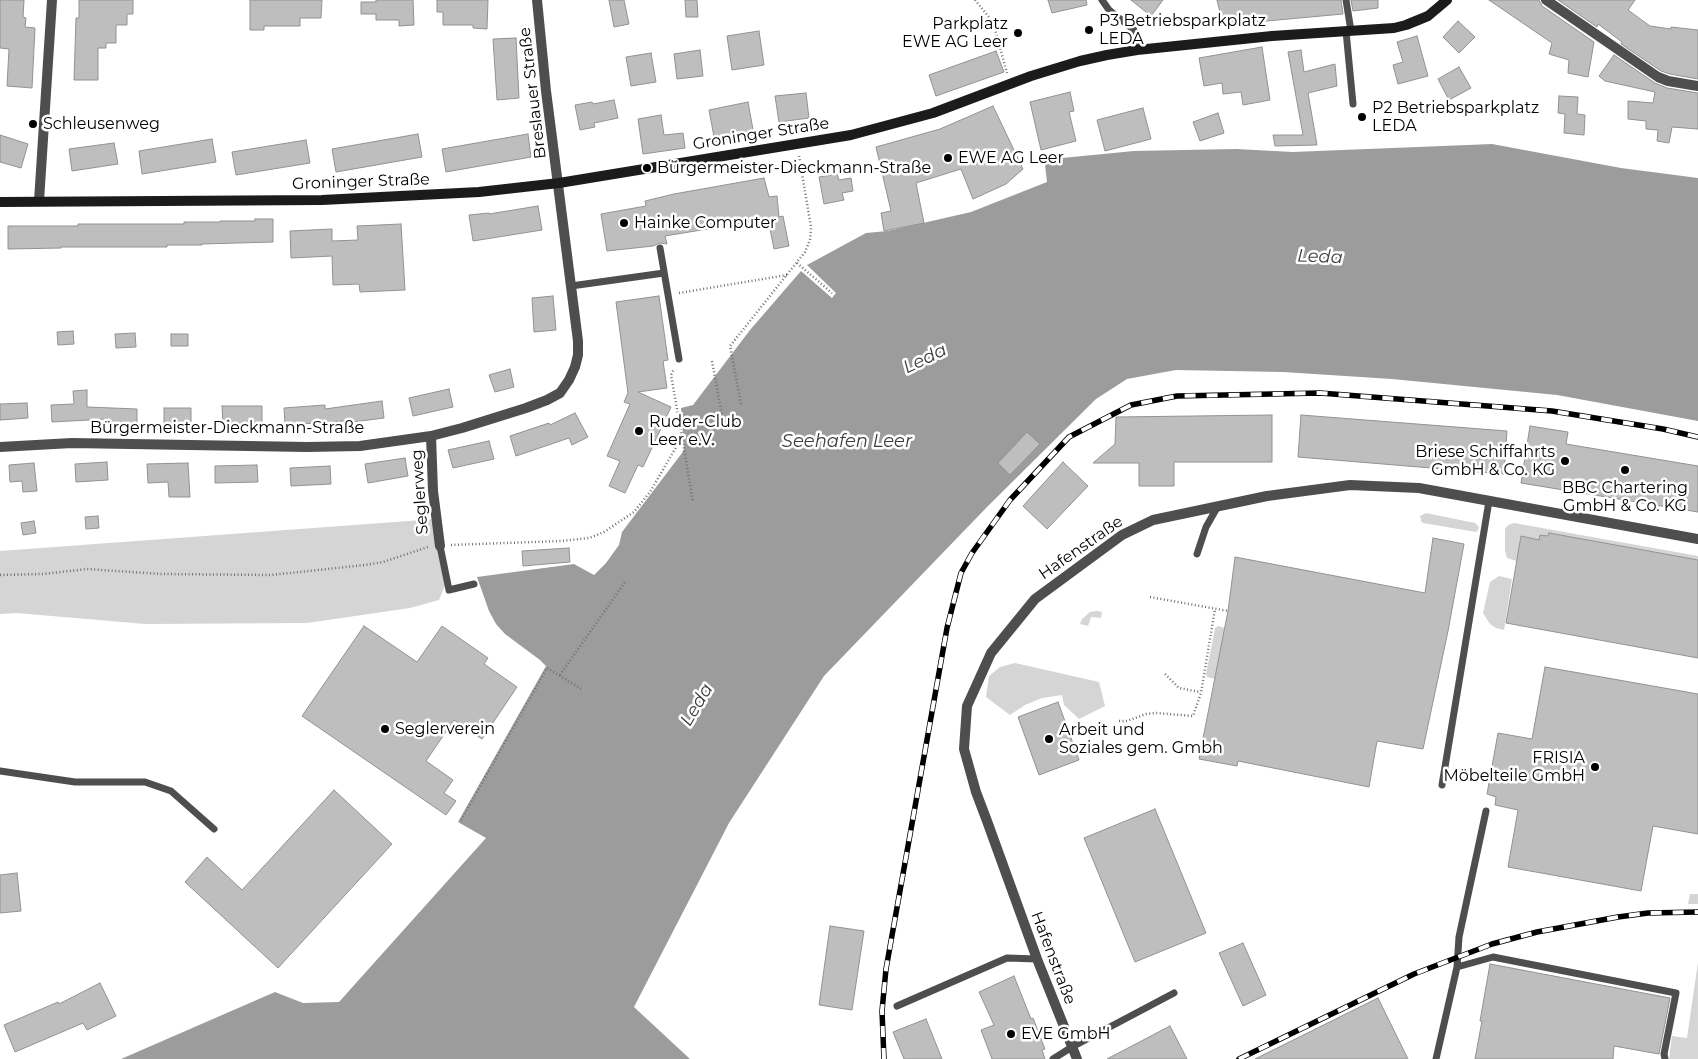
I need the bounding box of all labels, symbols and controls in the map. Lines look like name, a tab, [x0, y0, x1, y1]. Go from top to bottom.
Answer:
place label: P3 Betriebsparkplatz LEDA	[1099, 11, 1266, 49]
place label: Parkplatz EWE AG Leer	[902, 14, 1008, 52]
marker: P3 Betriebsparkplatz LEDA	[1083, 24, 1095, 36]
street label: Breslauer Straße	[515, 26, 551, 160]
marker: Parkplatz EWE AG Leer	[1012, 27, 1024, 39]
place label: P2 Betriebsparkplatz LEDA	[1372, 98, 1539, 136]
marker: P2 Betriebsparkplatz LEDA	[1356, 111, 1368, 123]
place label: Schleusenweg	[43, 114, 160, 134]
street label: Groninger Straße	[692, 114, 830, 154]
marker: Schleusenweg	[27, 118, 39, 130]
place label: EWE AG Leer	[958, 148, 1064, 168]
marker: EWE AG Leer	[942, 152, 954, 164]
place label: Bürgermeister-Dieckmann-Straße	[657, 158, 931, 178]
marker: Bürgermeister-Dieckmann-Straße	[641, 162, 653, 174]
street label: Groninger Straße	[292, 170, 430, 194]
place label: Hainke Computer	[634, 213, 777, 233]
marker: Hainke Computer	[618, 217, 630, 229]
water label: Leda	[1297, 245, 1343, 269]
water label: Leda	[900, 339, 950, 379]
place label: Ruder-Club Leer e.V.	[649, 412, 742, 450]
street label: Bürgermeister-Dieckmann-Straße	[90, 418, 364, 438]
marker: Ruder-Club Leer e.V.	[633, 425, 645, 437]
water label: Seehafen Leer	[782, 431, 912, 453]
place label: Briese Schiffahrts GmbH & Co. KG	[1415, 442, 1555, 480]
street label: Seglerweg	[407, 449, 433, 535]
marker: Briese Schiffahrts GmbH & Co. KG	[1559, 455, 1571, 467]
marker: BBC Chartering GmbH & Co. KG	[1619, 464, 1631, 476]
place label: BBC Chartering GmbH & Co. KG	[1562, 478, 1688, 516]
street label: Hafenstraße	[1035, 512, 1127, 584]
water label: Leda	[676, 680, 718, 730]
place label: Seglerverein	[395, 719, 495, 739]
place label: Arbeit und Soziales gem. Gmbh	[1059, 720, 1223, 758]
marker: Seglerverein	[379, 723, 391, 735]
marker: Arbeit und Soziales gem. Gmbh	[1043, 733, 1055, 745]
place label: FRISIA Möbelteile GmbH	[1443, 748, 1585, 786]
marker: FRISIA Möbelteile GmbH	[1589, 761, 1601, 773]
street label: Hafenstraße	[1026, 909, 1080, 1007]
place label: EVE GmbH	[1021, 1024, 1111, 1044]
marker: EVE GmbH	[1005, 1028, 1017, 1040]

